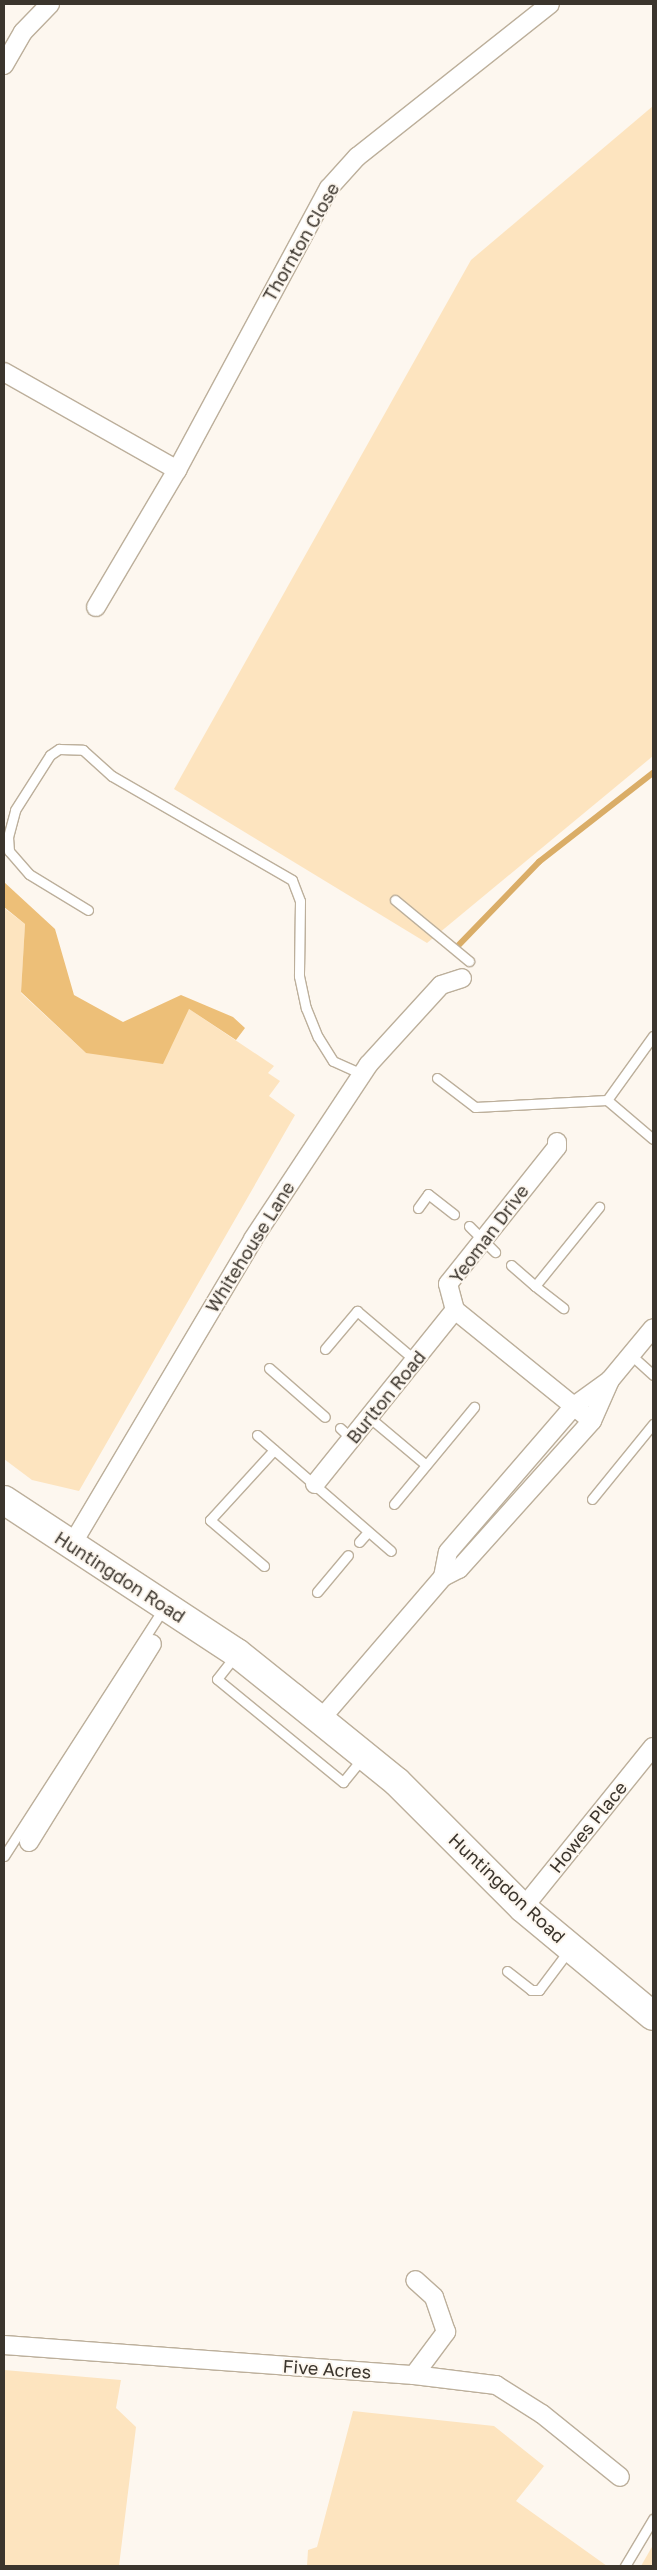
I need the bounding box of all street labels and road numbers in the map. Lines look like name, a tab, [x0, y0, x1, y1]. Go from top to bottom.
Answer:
street label: Thornton Close	[258, 179, 344, 305]
street label: Whitehouse Lane	[201, 1178, 299, 1316]
street label: Yeoman Drive	[445, 1181, 533, 1287]
street label: Burlton Road	[342, 1346, 430, 1448]
street label: Huntingdon Road	[51, 1527, 189, 1627]
street label: Howes Place	[545, 1777, 631, 1877]
street label: Huntingdon Road	[444, 1829, 570, 1947]
street label: Five Acres	[282, 2355, 372, 2383]

